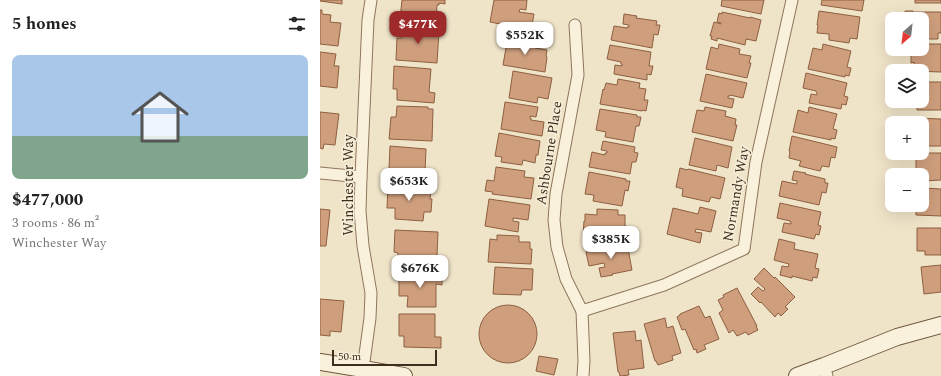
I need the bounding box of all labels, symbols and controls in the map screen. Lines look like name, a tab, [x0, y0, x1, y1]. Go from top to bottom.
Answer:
text: 5 homes	[12, 11, 77, 37]
pin: $477K	[390, 11, 446, 45]
north arrow	[885, 12, 929, 56]
map controls	[885, 12, 929, 212]
icon: filters	[286, 13, 308, 35]
text: $477K	[398, 14, 438, 34]
pin: $552K	[497, 22, 553, 56]
text: $552K	[505, 25, 545, 45]
button: layers	[885, 64, 929, 108]
icon: home	[124, 81, 196, 153]
street label: Ashbourne Place	[530, 99, 568, 207]
button: +	[885, 116, 929, 160]
street label: Winchester Way	[338, 133, 359, 236]
street label: Normandy Way	[717, 144, 755, 243]
pin: $653K	[381, 168, 437, 202]
button: −	[885, 168, 929, 212]
text: $653K	[389, 171, 429, 191]
text: $477,000	[12, 187, 83, 213]
text: 3 rooms · 86 m²	[12, 213, 99, 233]
pin: $385K	[583, 226, 639, 260]
text: $385K	[591, 229, 631, 249]
text: Winchester Way	[12, 233, 106, 253]
pin: $676K	[392, 255, 448, 289]
text: $676K	[400, 258, 440, 278]
scale bar	[332, 348, 437, 367]
text: 50 m	[338, 348, 361, 365]

